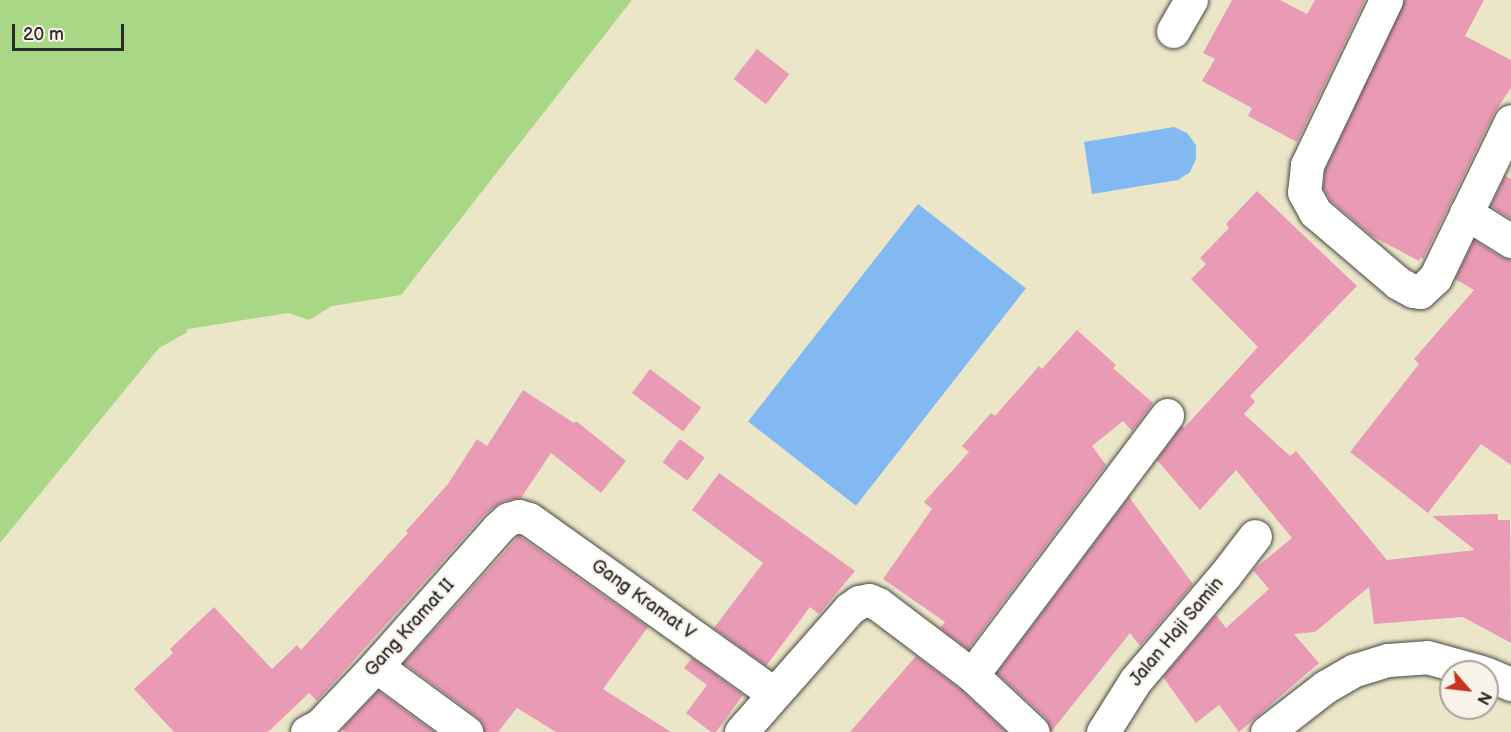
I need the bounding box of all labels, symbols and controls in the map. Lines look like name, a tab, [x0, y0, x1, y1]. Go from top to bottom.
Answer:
scale bar	[15, 12, 128, 50]
text: 20 m	[23, 24, 64, 45]
street label: Gang Kramat V	[587, 555, 699, 645]
street label: Jalan Haji Samin	[1125, 573, 1229, 691]
street label: Gang Kramat II	[361, 575, 459, 681]
north arrow	[1439, 660, 1499, 720]
text: N	[1472, 688, 1495, 708]

